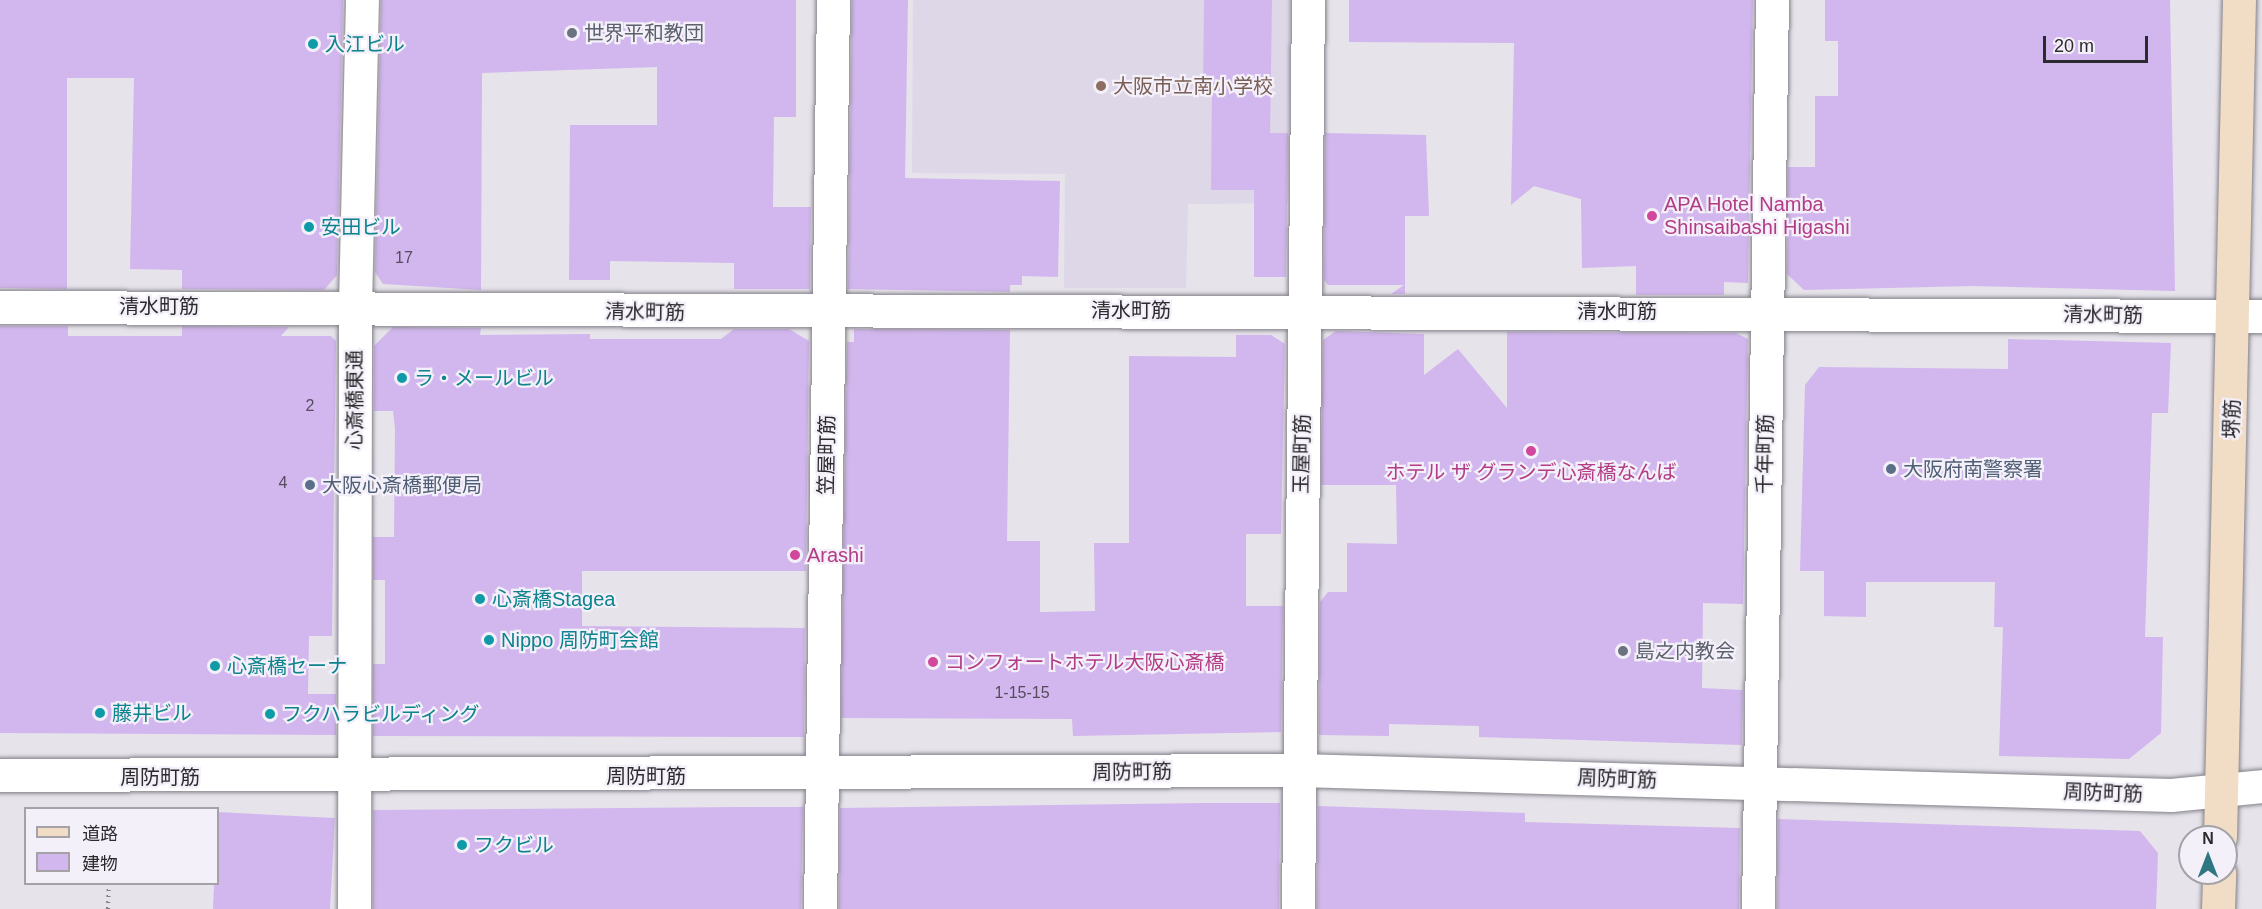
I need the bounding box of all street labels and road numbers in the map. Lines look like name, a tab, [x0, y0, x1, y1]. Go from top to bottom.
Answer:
street label: 清水町筋	[119, 294, 199, 318]
street label: 清水町筋	[1091, 298, 1171, 322]
street label: 清水町筋	[605, 299, 685, 325]
street label: 清水町筋	[1577, 299, 1657, 323]
street label: 清水町筋	[2063, 302, 2143, 328]
street label: 心斎橋東通	[343, 350, 367, 450]
street label: 堺筋	[2219, 399, 2245, 439]
street label: 玉屋町筋	[1289, 414, 1315, 494]
street label: 千年町筋	[1752, 414, 1778, 494]
street label: 笠屋町筋	[814, 415, 840, 495]
street label: 周防町筋	[1092, 759, 1172, 785]
street label: 周防町筋	[606, 764, 686, 788]
street label: 周防町筋	[120, 765, 200, 789]
street label: 周防町筋	[1577, 766, 1657, 792]
street label: 周防町筋	[2063, 780, 2143, 806]

